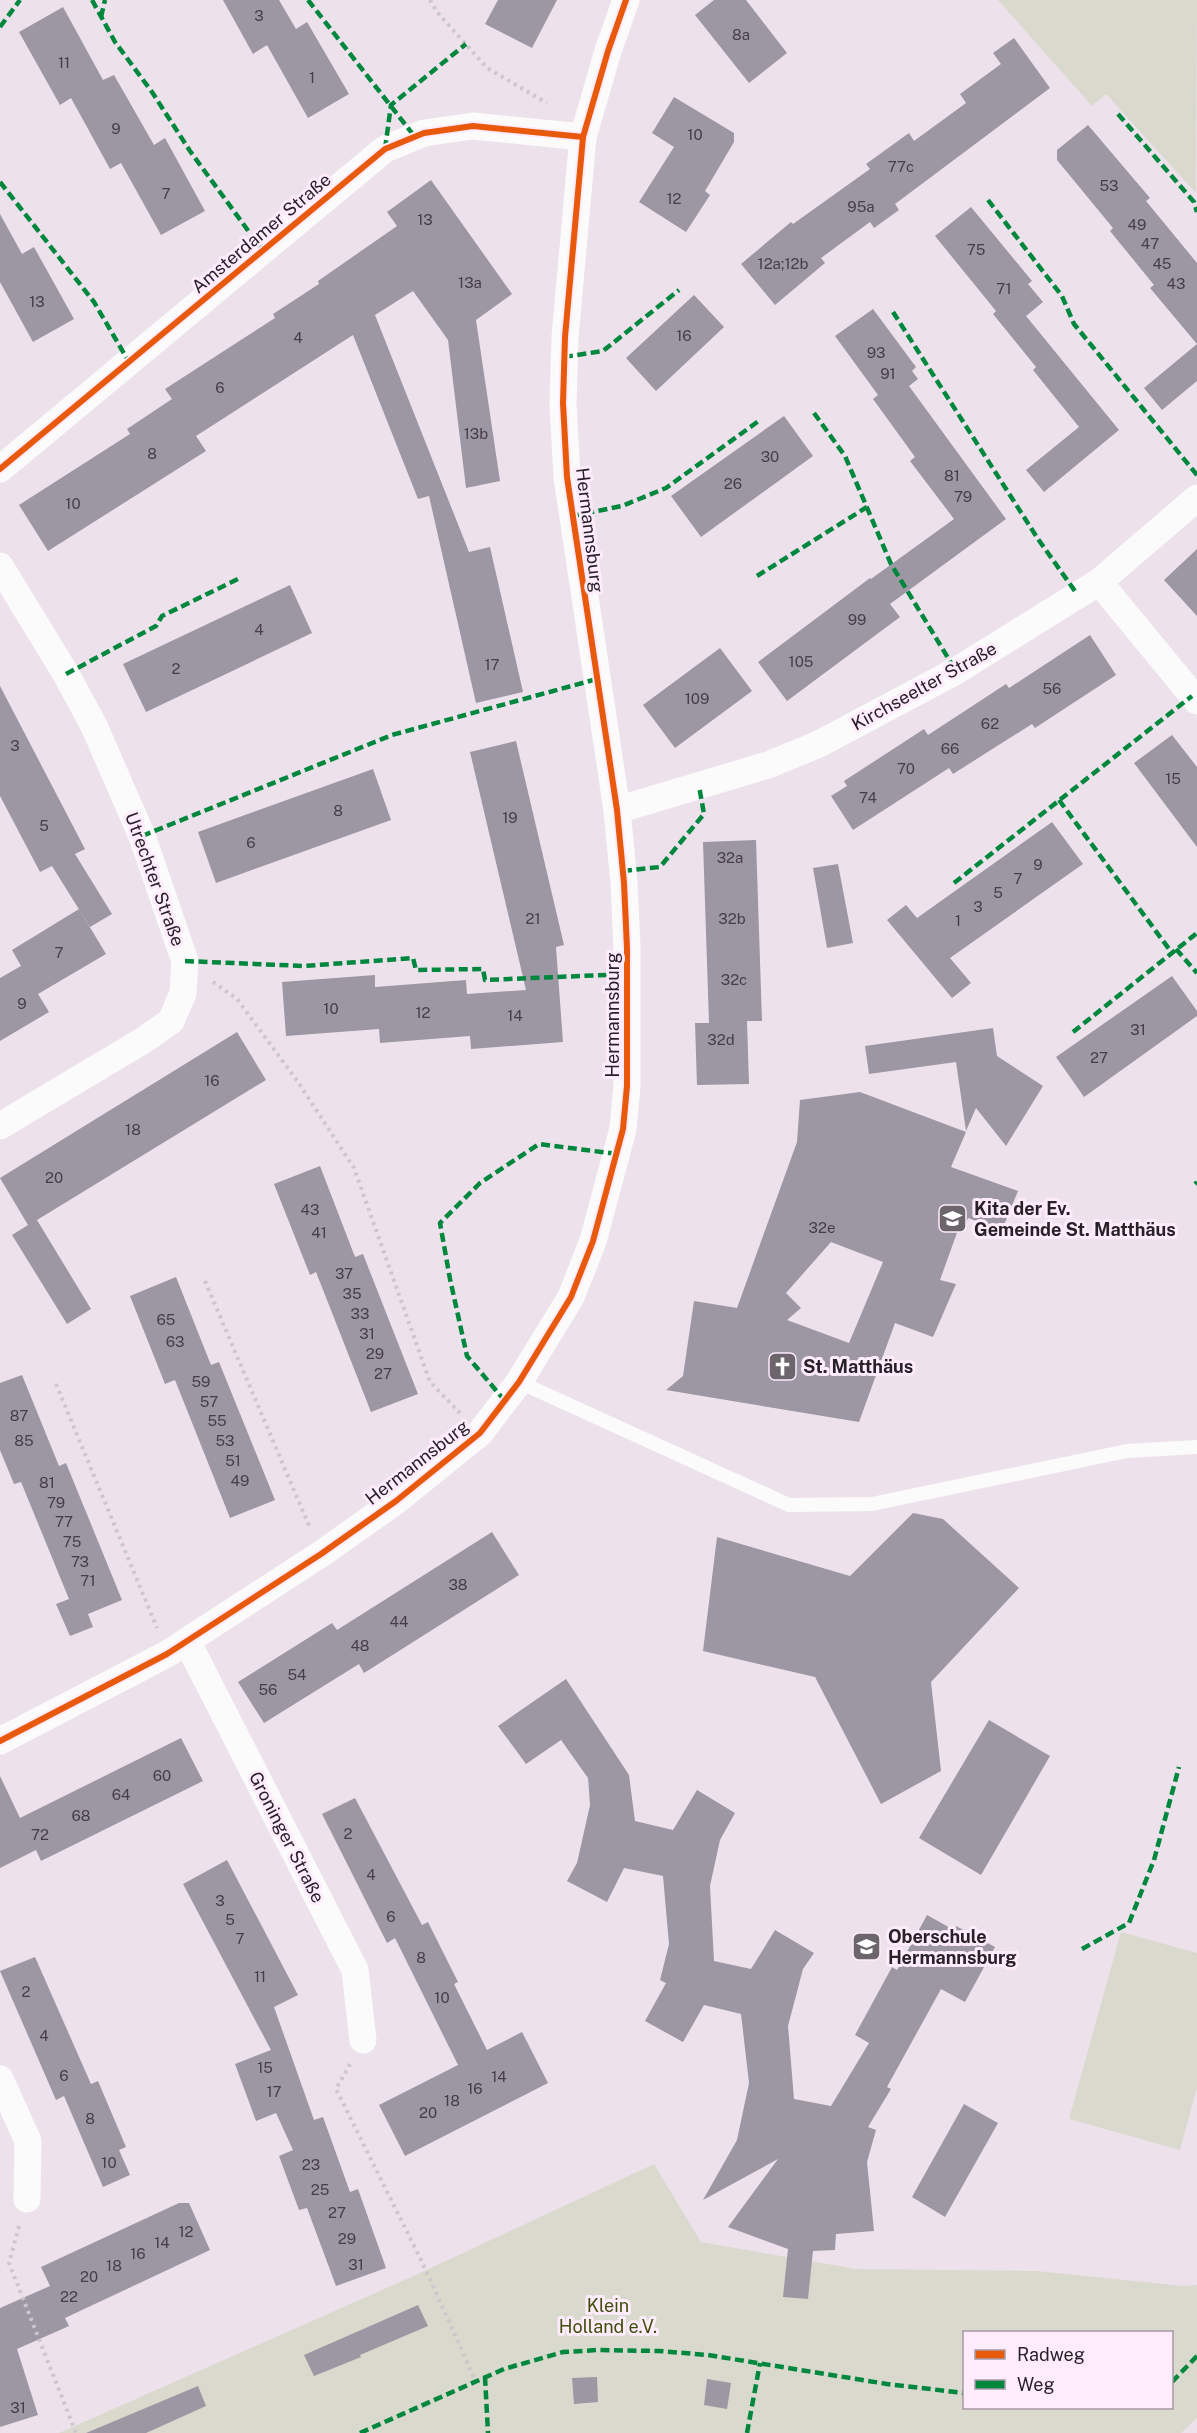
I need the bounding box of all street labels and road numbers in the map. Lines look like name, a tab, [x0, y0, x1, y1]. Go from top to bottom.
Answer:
street label: Amsterdamer Straße	[187, 169, 335, 297]
street label: Hermannsburg	[572, 466, 608, 594]
street label: Kirchseelter Straße	[848, 637, 1000, 735]
street label: Utrechter Straße	[121, 809, 189, 949]
street label: Hermannsburg	[602, 952, 623, 1078]
street label: Hermannsburg	[361, 1415, 473, 1509]
street label: Groninger Straße	[245, 1768, 329, 1906]

